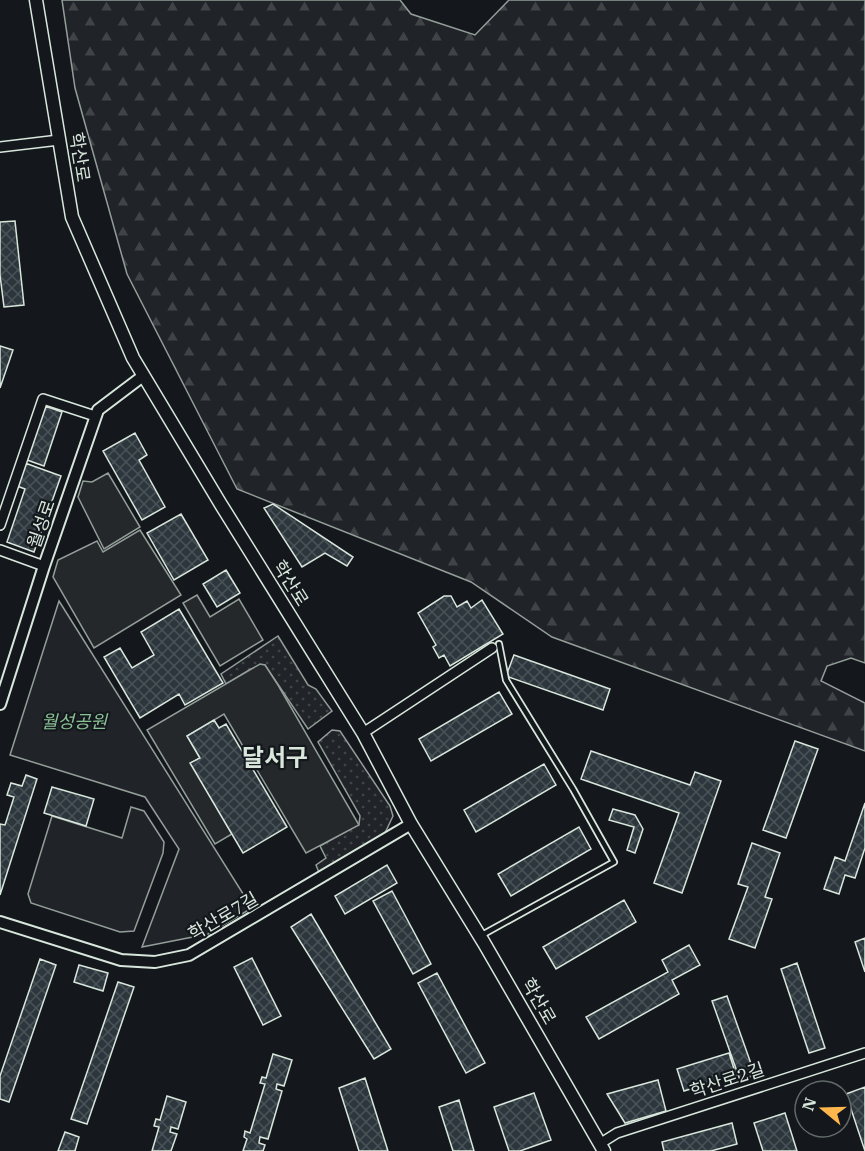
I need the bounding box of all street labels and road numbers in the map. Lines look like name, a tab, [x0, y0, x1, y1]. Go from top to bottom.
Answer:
street label: 학산로	[65, 131, 95, 183]
street label: 월성로	[22, 497, 60, 551]
street label: 학산로	[268, 556, 314, 610]
street label: 학산로7길	[184, 887, 262, 945]
street label: 학산로	[517, 974, 561, 1028]
street label: 학산로2길	[687, 1057, 767, 1103]

